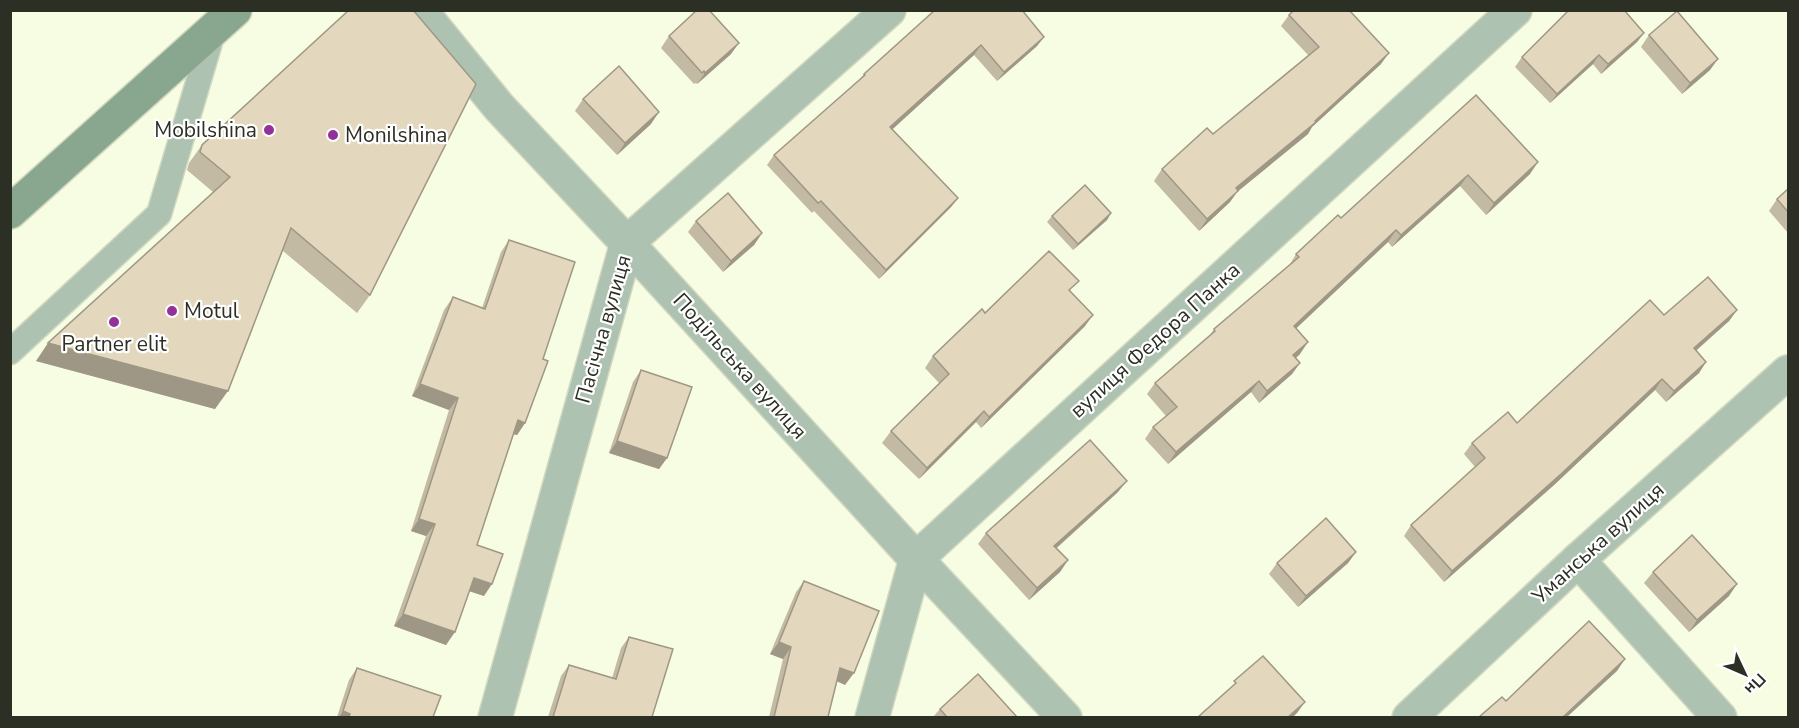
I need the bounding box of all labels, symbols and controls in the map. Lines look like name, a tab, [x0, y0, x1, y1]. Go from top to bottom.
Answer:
place label: Mobilshina	[154, 116, 257, 144]
place label: Monilshina	[345, 121, 448, 149]
marker: Mobilshina	[262, 123, 276, 137]
marker: Monilshina	[326, 128, 340, 142]
street label: Пасічна вулиця	[568, 252, 638, 406]
street label: вулиця Федора Панка	[1064, 256, 1246, 424]
street label: Подільська вулиця	[667, 287, 813, 445]
place label: Motul	[184, 297, 240, 325]
marker: Motul	[165, 304, 179, 318]
marker: Partner elit	[107, 315, 121, 329]
place label: Partner elit	[62, 330, 167, 358]
street label: Уманська вулиця	[1525, 476, 1670, 611]
north arrow	[1715, 644, 1775, 704]
text: Пн	[1740, 668, 1771, 699]

